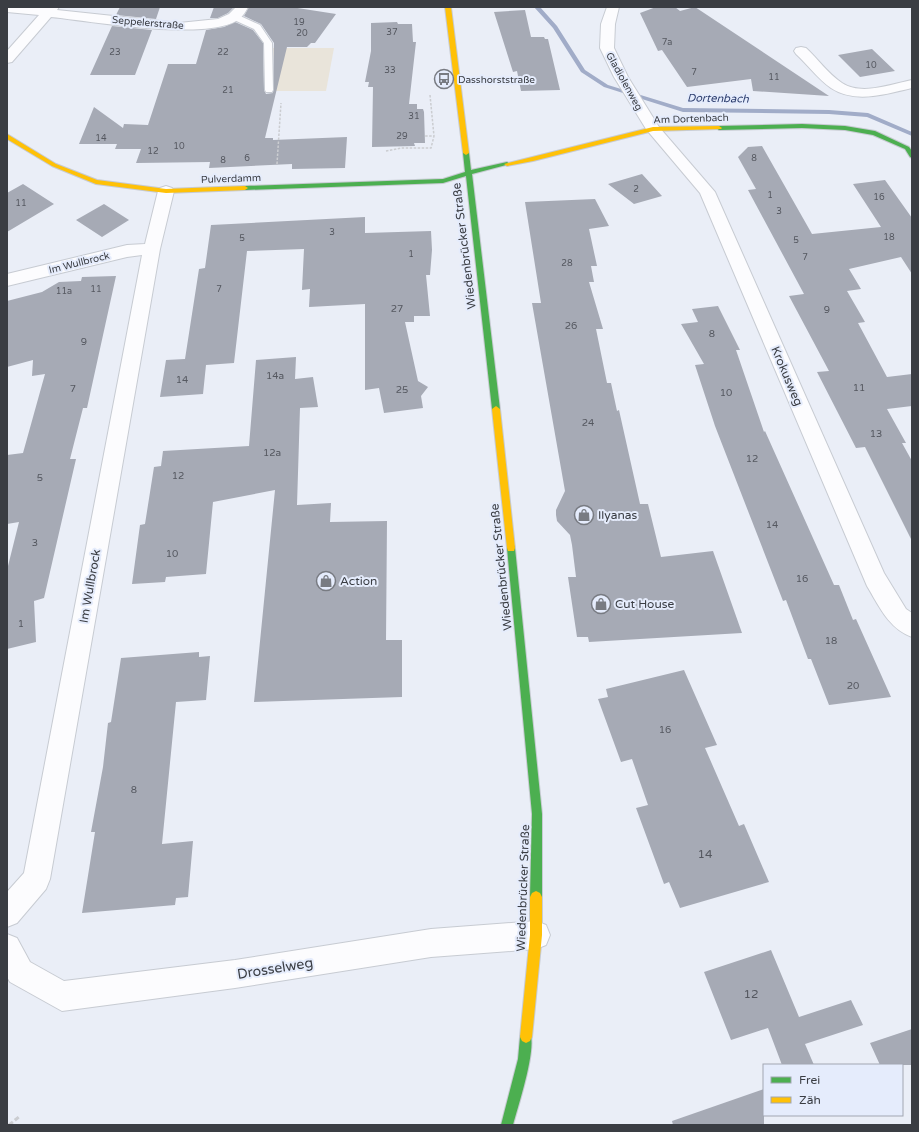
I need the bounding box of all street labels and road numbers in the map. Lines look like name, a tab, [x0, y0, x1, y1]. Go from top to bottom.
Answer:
street label: Seppelerstraße	[112, 14, 185, 32]
street label: Gladiolenweg	[603, 50, 645, 113]
street label: Am Dortenbach	[653, 112, 729, 126]
street label: Pulverdamm	[201, 172, 261, 186]
street label: Wiedenbrücker Straße	[449, 182, 479, 310]
street label: Im Wullbrock	[48, 249, 111, 276]
street label: Krokusweg	[768, 344, 806, 408]
street label: Wiedenbrücker Straße	[487, 503, 515, 631]
street label: Im Wullbrock	[77, 548, 103, 624]
street label: Wiedenbrücker Straße	[514, 824, 532, 952]
street label: Drosselweg	[236, 954, 314, 983]

